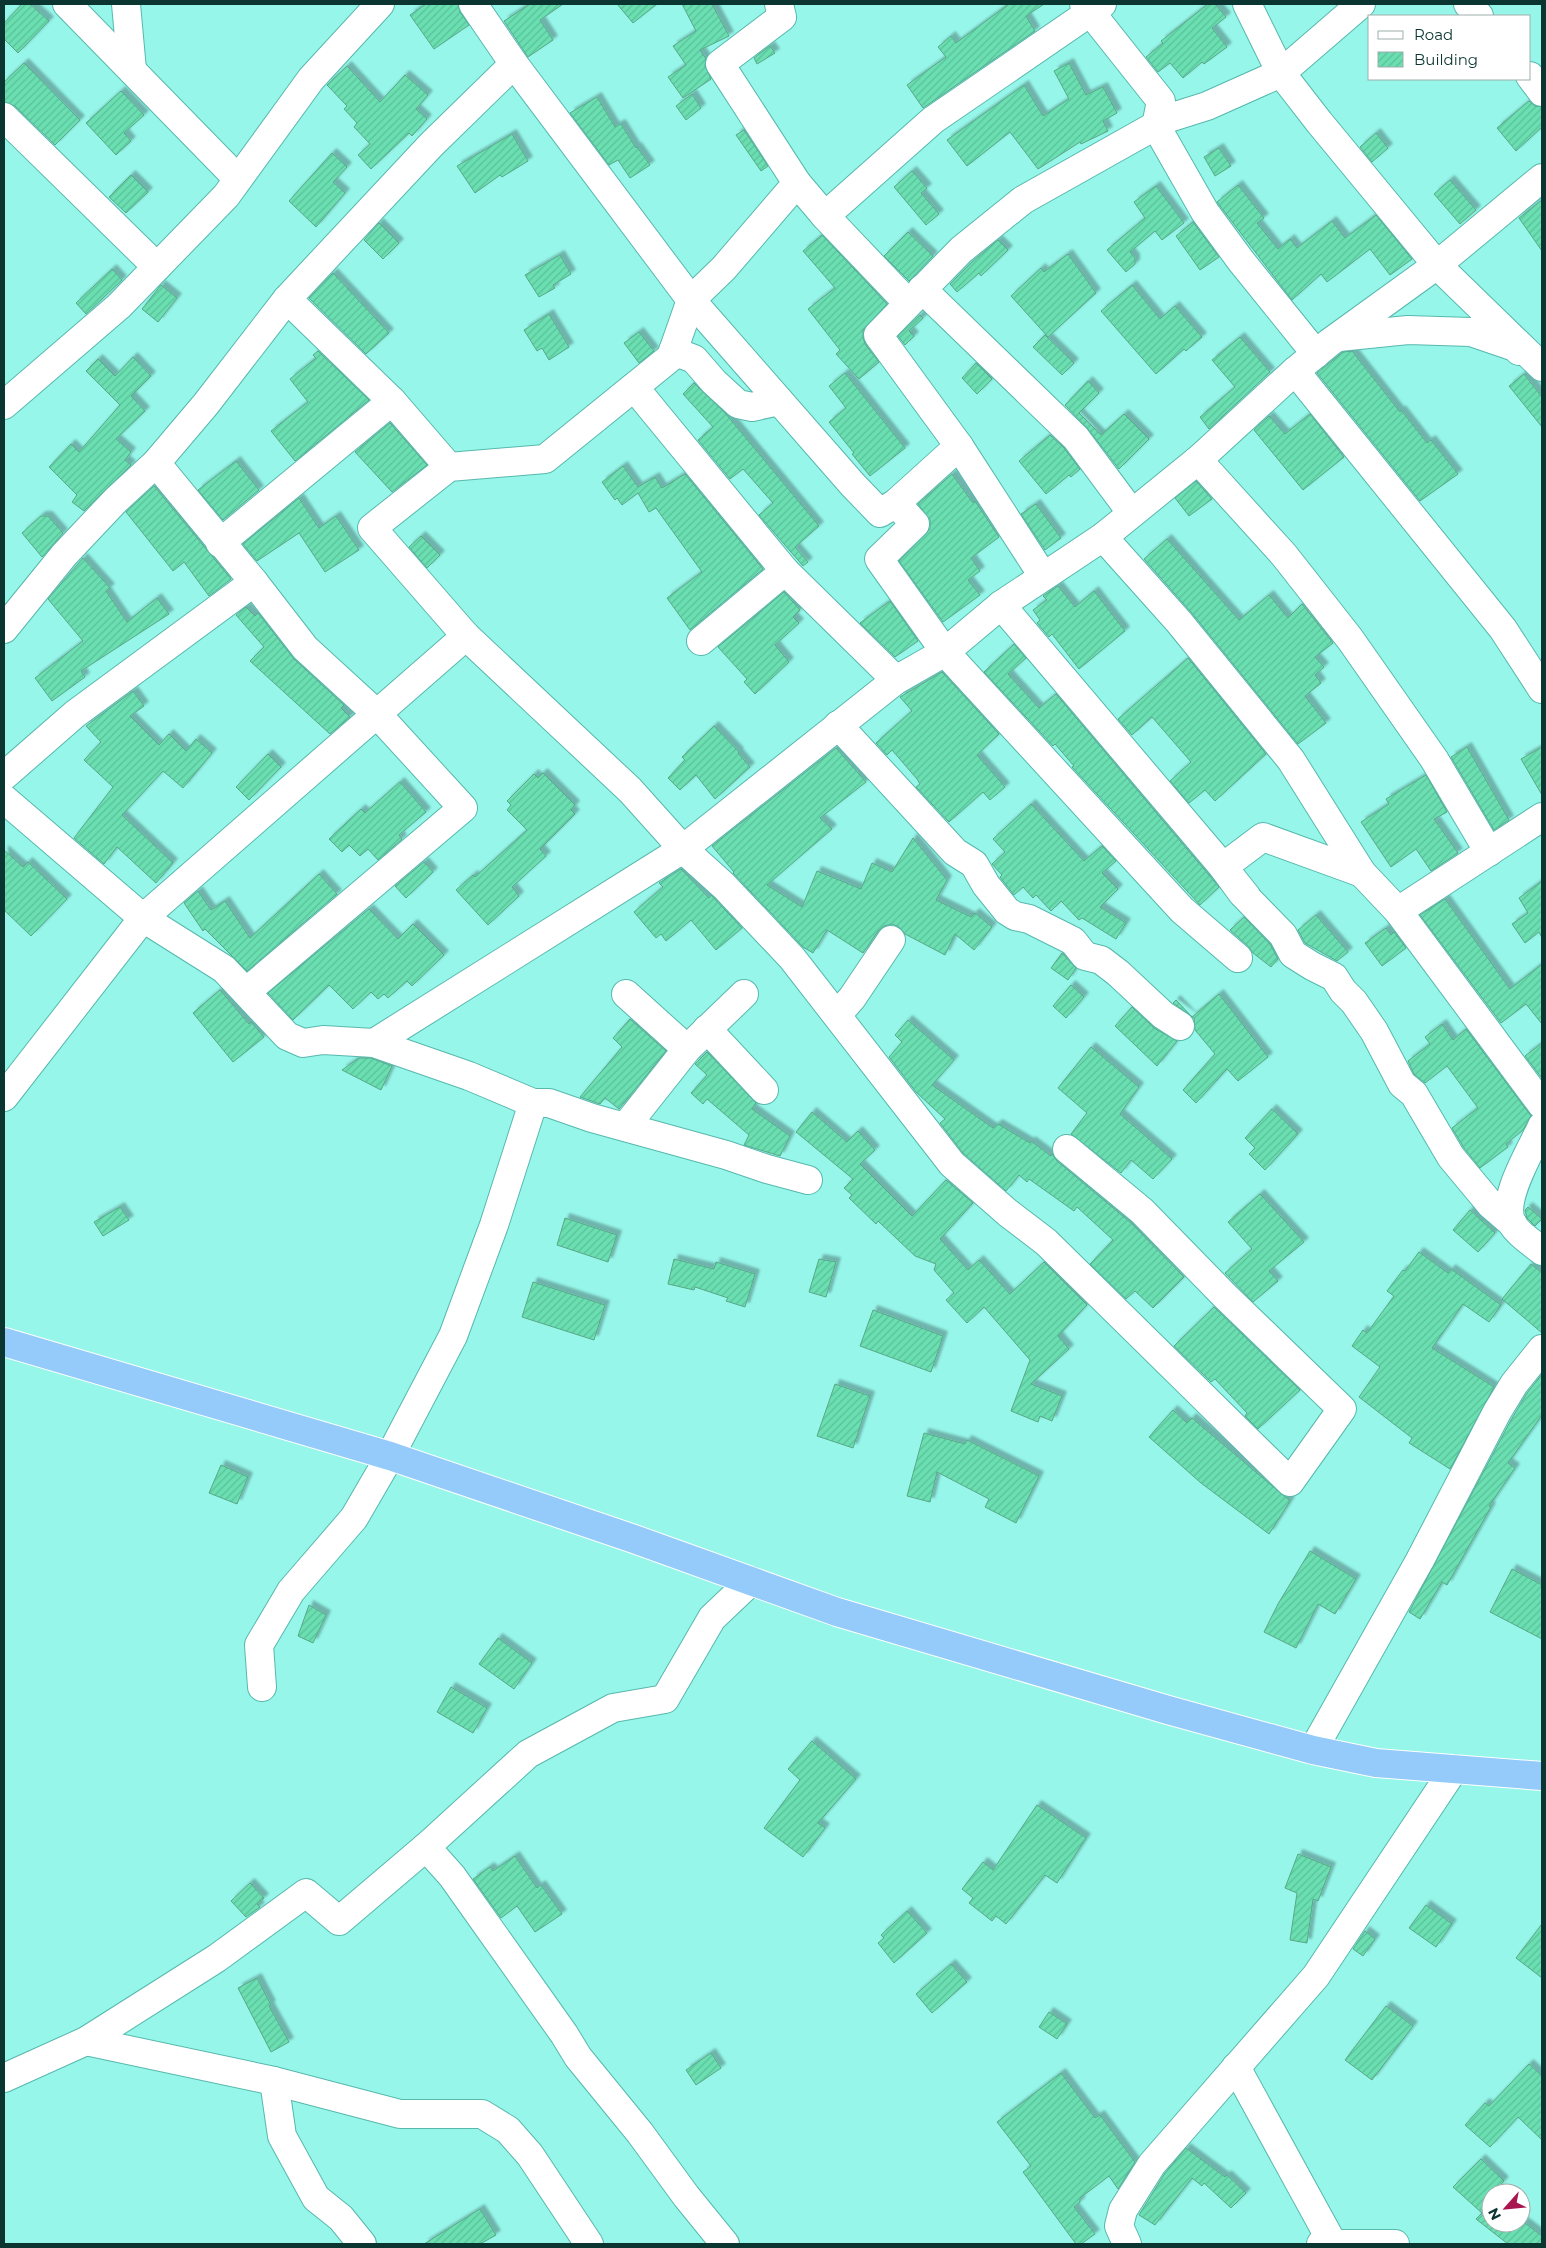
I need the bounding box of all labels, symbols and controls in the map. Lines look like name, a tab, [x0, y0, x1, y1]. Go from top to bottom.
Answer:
legend	[1368, 15, 1531, 80]
text: Road	[1414, 25, 1453, 44]
text: Building	[1414, 50, 1478, 69]
north arrow	[1481, 2183, 1531, 2233]
text: N	[1484, 2205, 1505, 2223]

